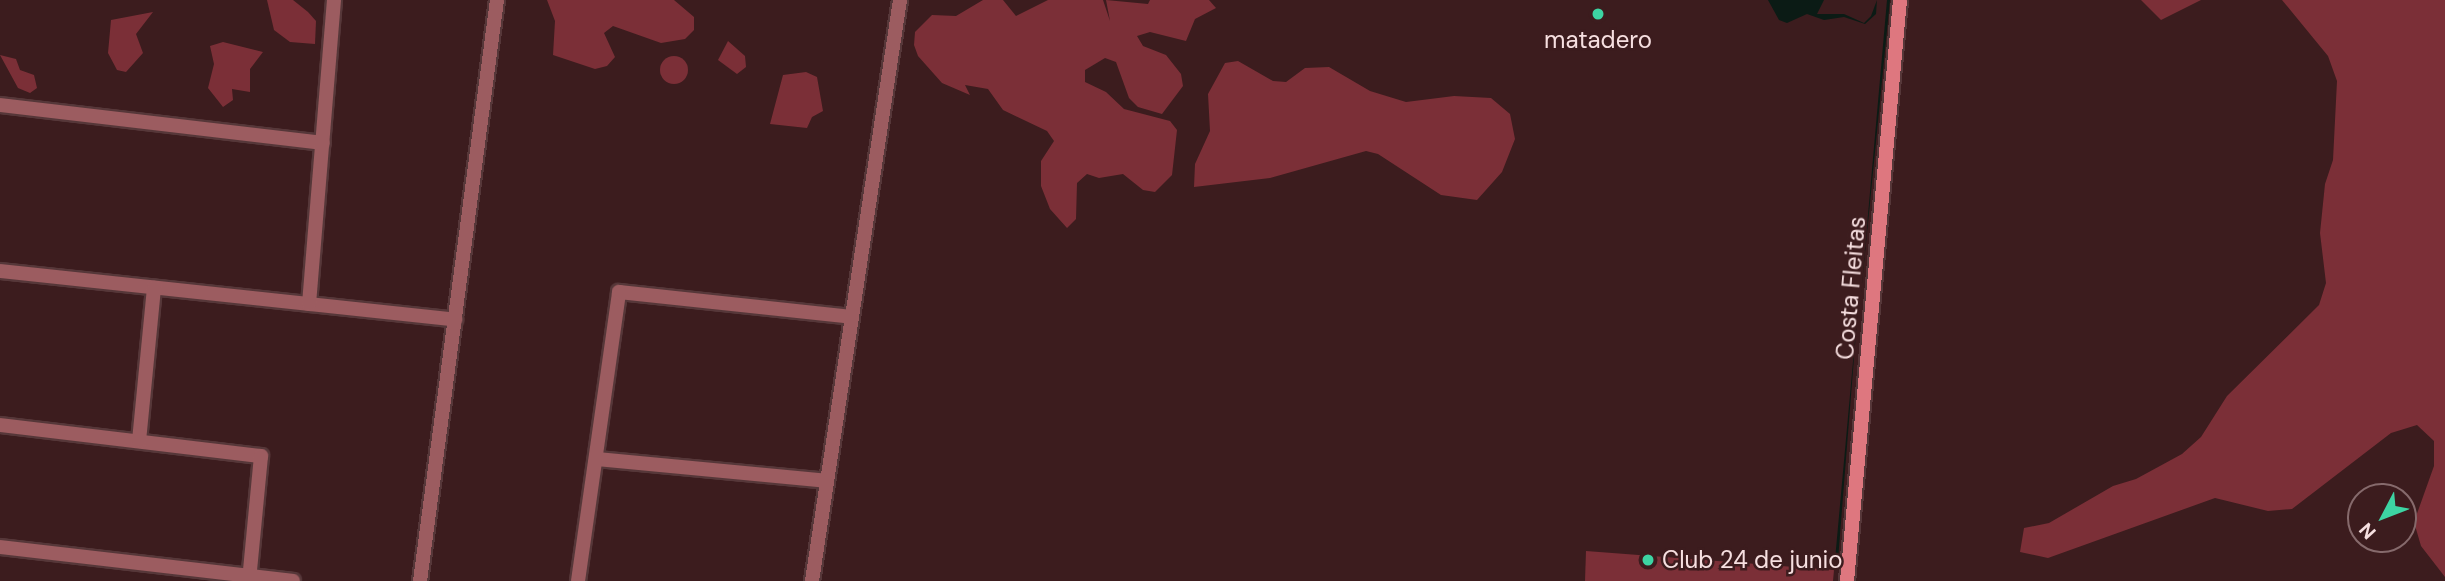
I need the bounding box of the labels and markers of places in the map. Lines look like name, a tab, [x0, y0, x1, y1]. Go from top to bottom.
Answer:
marker: matadero	[1590, 6, 1606, 22]
place label: matadero	[1544, 26, 1652, 54]
place label: Club 24 de junio	[1662, 546, 1843, 574]
marker: Club 24 de junio	[1640, 552, 1656, 568]

